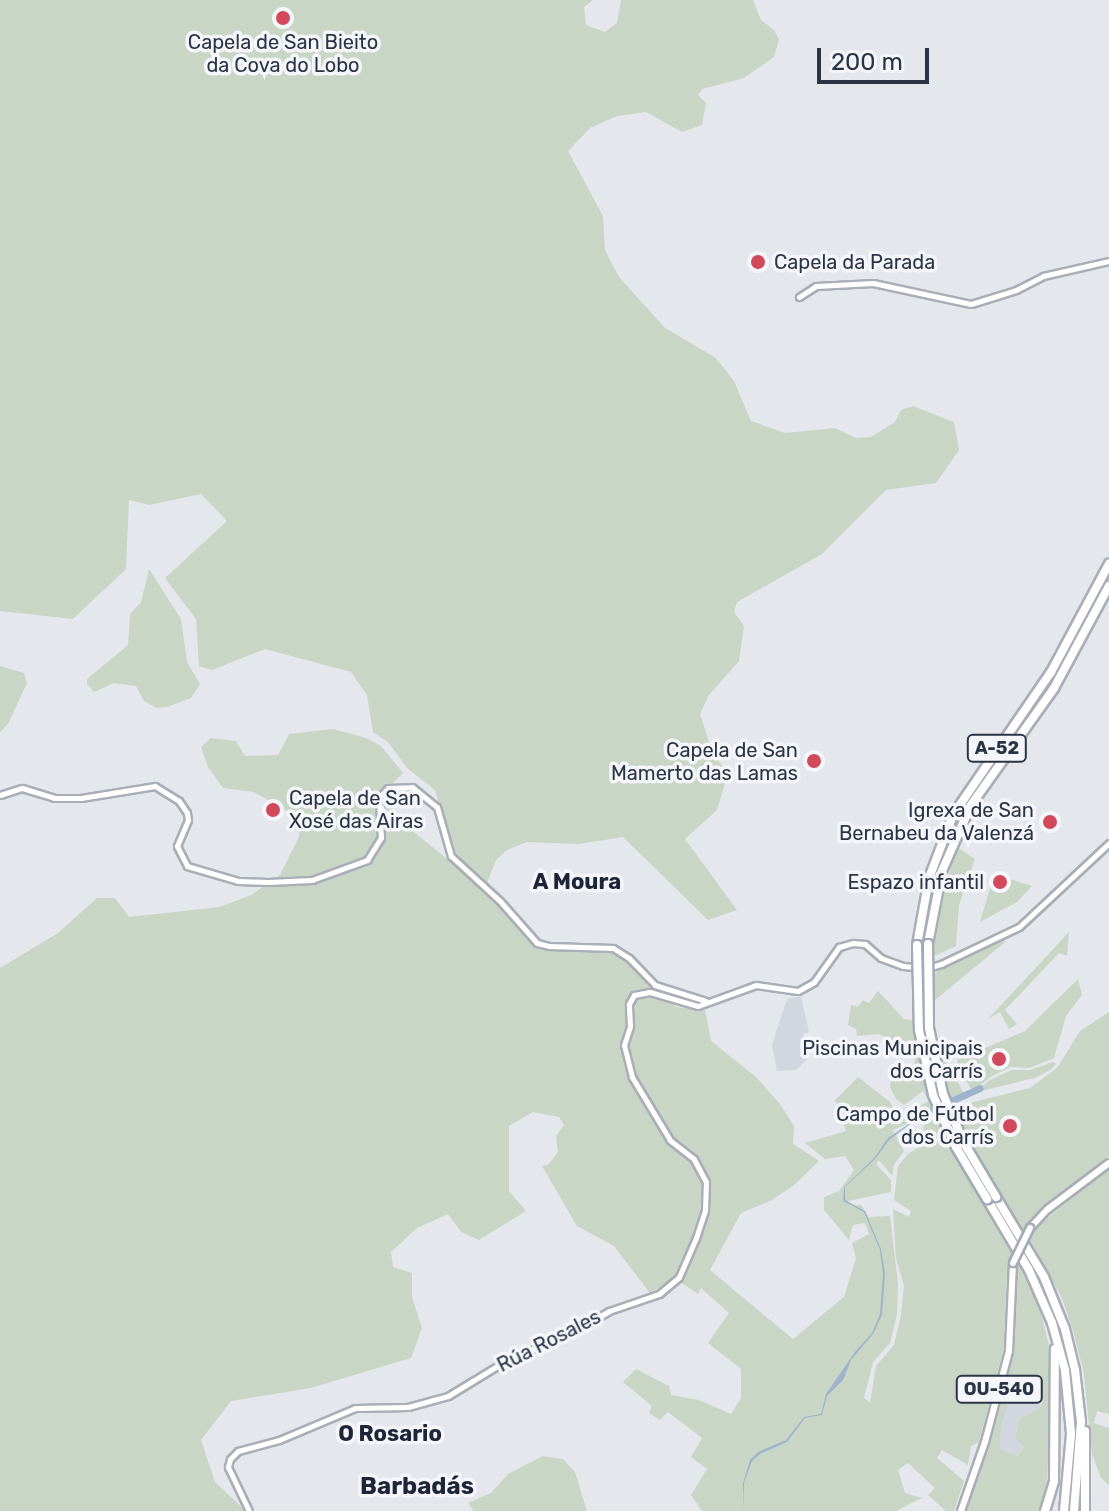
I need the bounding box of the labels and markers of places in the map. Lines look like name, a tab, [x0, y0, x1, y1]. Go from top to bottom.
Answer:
marker: Capela de San Bieito da Cova do Lobo	[274, 9, 292, 27]
place label: Capela de San Bieito da Cova do Lobo	[188, 30, 378, 77]
place label: Capela da Parada	[774, 250, 935, 274]
marker: Capela da Parada	[749, 253, 767, 271]
place label: Capela de San Mamerto das Lamas	[611, 738, 798, 785]
marker: Capela de San Mamerto das Lamas	[805, 752, 823, 770]
place label: Capela de San Xosé das Airas	[289, 786, 424, 833]
place label: Igrexa de San Bernabeu da Valenzá	[838, 798, 1034, 845]
marker: Capela de San Xosé das Airas	[264, 801, 282, 819]
marker: Igrexa de San Bernabeu da Valenzá	[1041, 813, 1059, 831]
place label: Espazo infantil	[847, 870, 984, 894]
marker: Espazo infantil	[991, 873, 1009, 891]
place label: Piscinas Municipais dos Carrís	[802, 1036, 983, 1083]
marker: Piscinas Municipais dos Carrís	[990, 1050, 1008, 1068]
place label: Campo de Fútbol dos Carrís	[836, 1102, 994, 1149]
marker: Campo de Fútbol dos Carrís	[1001, 1117, 1019, 1135]

